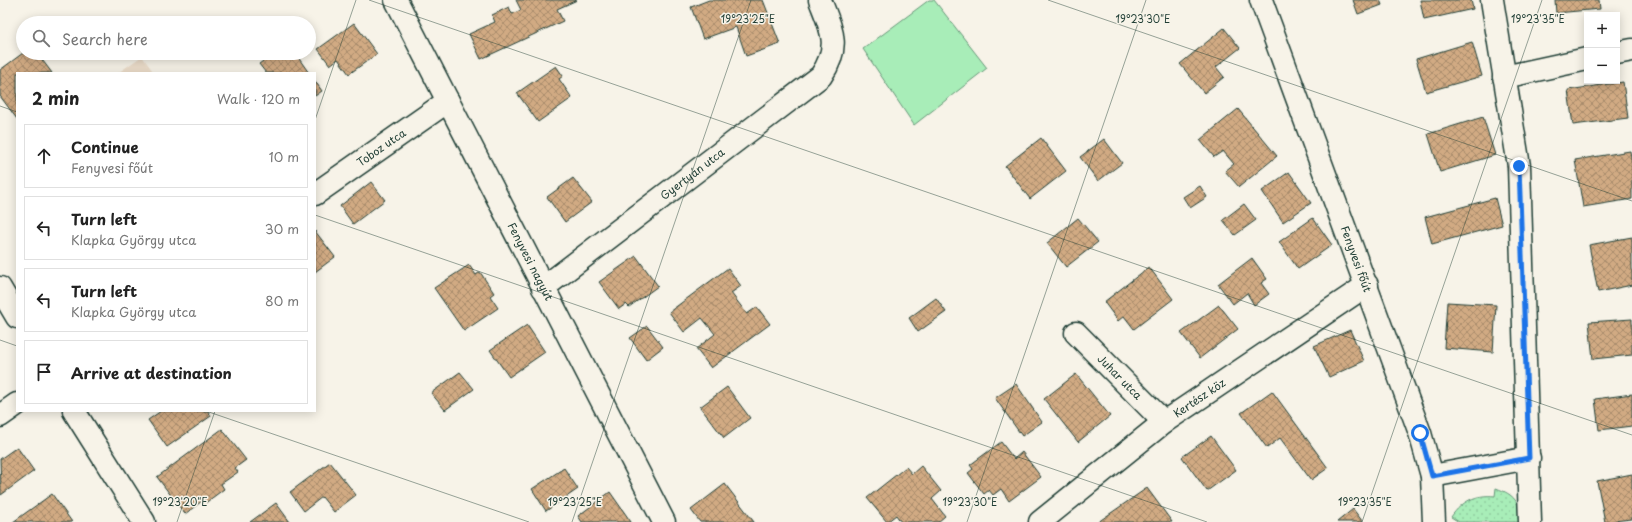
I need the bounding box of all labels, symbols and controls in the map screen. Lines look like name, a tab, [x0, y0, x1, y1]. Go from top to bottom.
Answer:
text: 19°23'25"E	[721, 11, 775, 26]
text: 19°23'30"E	[1116, 11, 1170, 26]
text: 19°23'35"E	[1511, 11, 1565, 26]
map controls	[1584, 12, 1620, 84]
button: +	[1584, 12, 1620, 48]
search box	[16, 16, 316, 60]
icon: search	[30, 27, 52, 49]
text: Search here	[62, 27, 148, 50]
button: −	[1584, 48, 1620, 84]
text: 2 min	[32, 85, 79, 111]
text: Walk · 120 m	[217, 89, 300, 108]
street label: Toboz utca	[353, 124, 409, 170]
text: Continue	[71, 135, 139, 158]
street label: Gyertyán utca	[656, 143, 728, 204]
icon: ahead	[33, 145, 55, 167]
text: 10 m	[269, 147, 299, 166]
route end	[1510, 157, 1528, 175]
text: Fenyvesi főút	[71, 158, 153, 177]
text: Turn left	[71, 207, 137, 230]
icon: left	[33, 217, 55, 239]
text: 30 m	[265, 219, 299, 238]
street label: Fenyvesi nagyút	[504, 219, 558, 304]
street label: Fenyvesi főút	[1337, 223, 1377, 295]
text: Klapka György utca	[71, 230, 196, 249]
text: Turn left	[71, 279, 137, 302]
icon: left	[33, 289, 55, 311]
text: 80 m	[265, 291, 299, 310]
text: Klapka György utca	[71, 302, 196, 321]
street label: Juhar utca	[1094, 350, 1146, 403]
icon: arrive	[33, 361, 55, 383]
text: Arrive at destination	[71, 361, 232, 384]
street label: Kertész köz	[1170, 374, 1229, 421]
route start	[1411, 424, 1429, 442]
text: 19°23'20"E	[152, 494, 208, 509]
text: 19°23'25"E	[548, 494, 602, 509]
text: 19°23'30"E	[943, 494, 997, 509]
text: 19°23'35"E	[1338, 494, 1392, 509]

